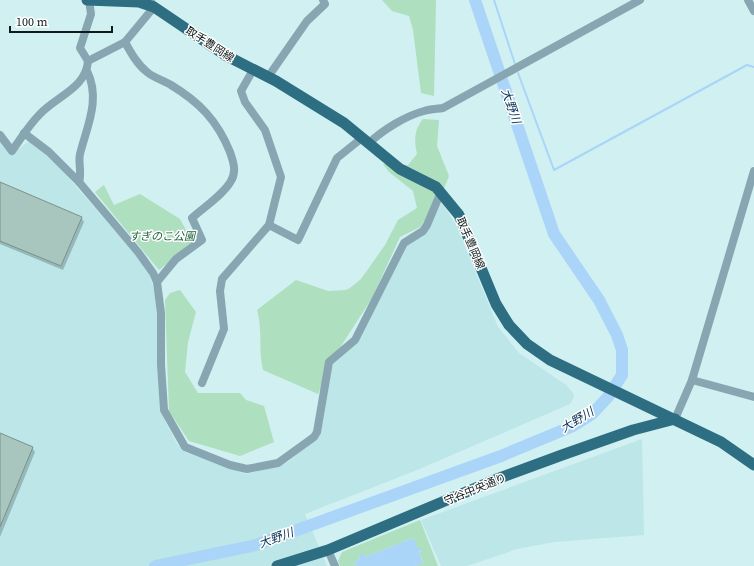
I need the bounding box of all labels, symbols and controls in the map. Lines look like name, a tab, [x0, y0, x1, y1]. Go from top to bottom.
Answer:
scale bar	[10, 8, 112, 34]
text: 100 m	[16, 14, 48, 30]
street label: 取手豊岡線	[183, 23, 237, 66]
water label: 大野川	[498, 86, 525, 128]
street label: 取手豊岡線	[453, 215, 488, 271]
park label: すぎのこ公園	[129, 229, 197, 244]
water label: 大野川	[557, 403, 598, 436]
street label: 守谷中央通り	[442, 470, 509, 509]
water label: 大野川	[256, 524, 298, 552]

